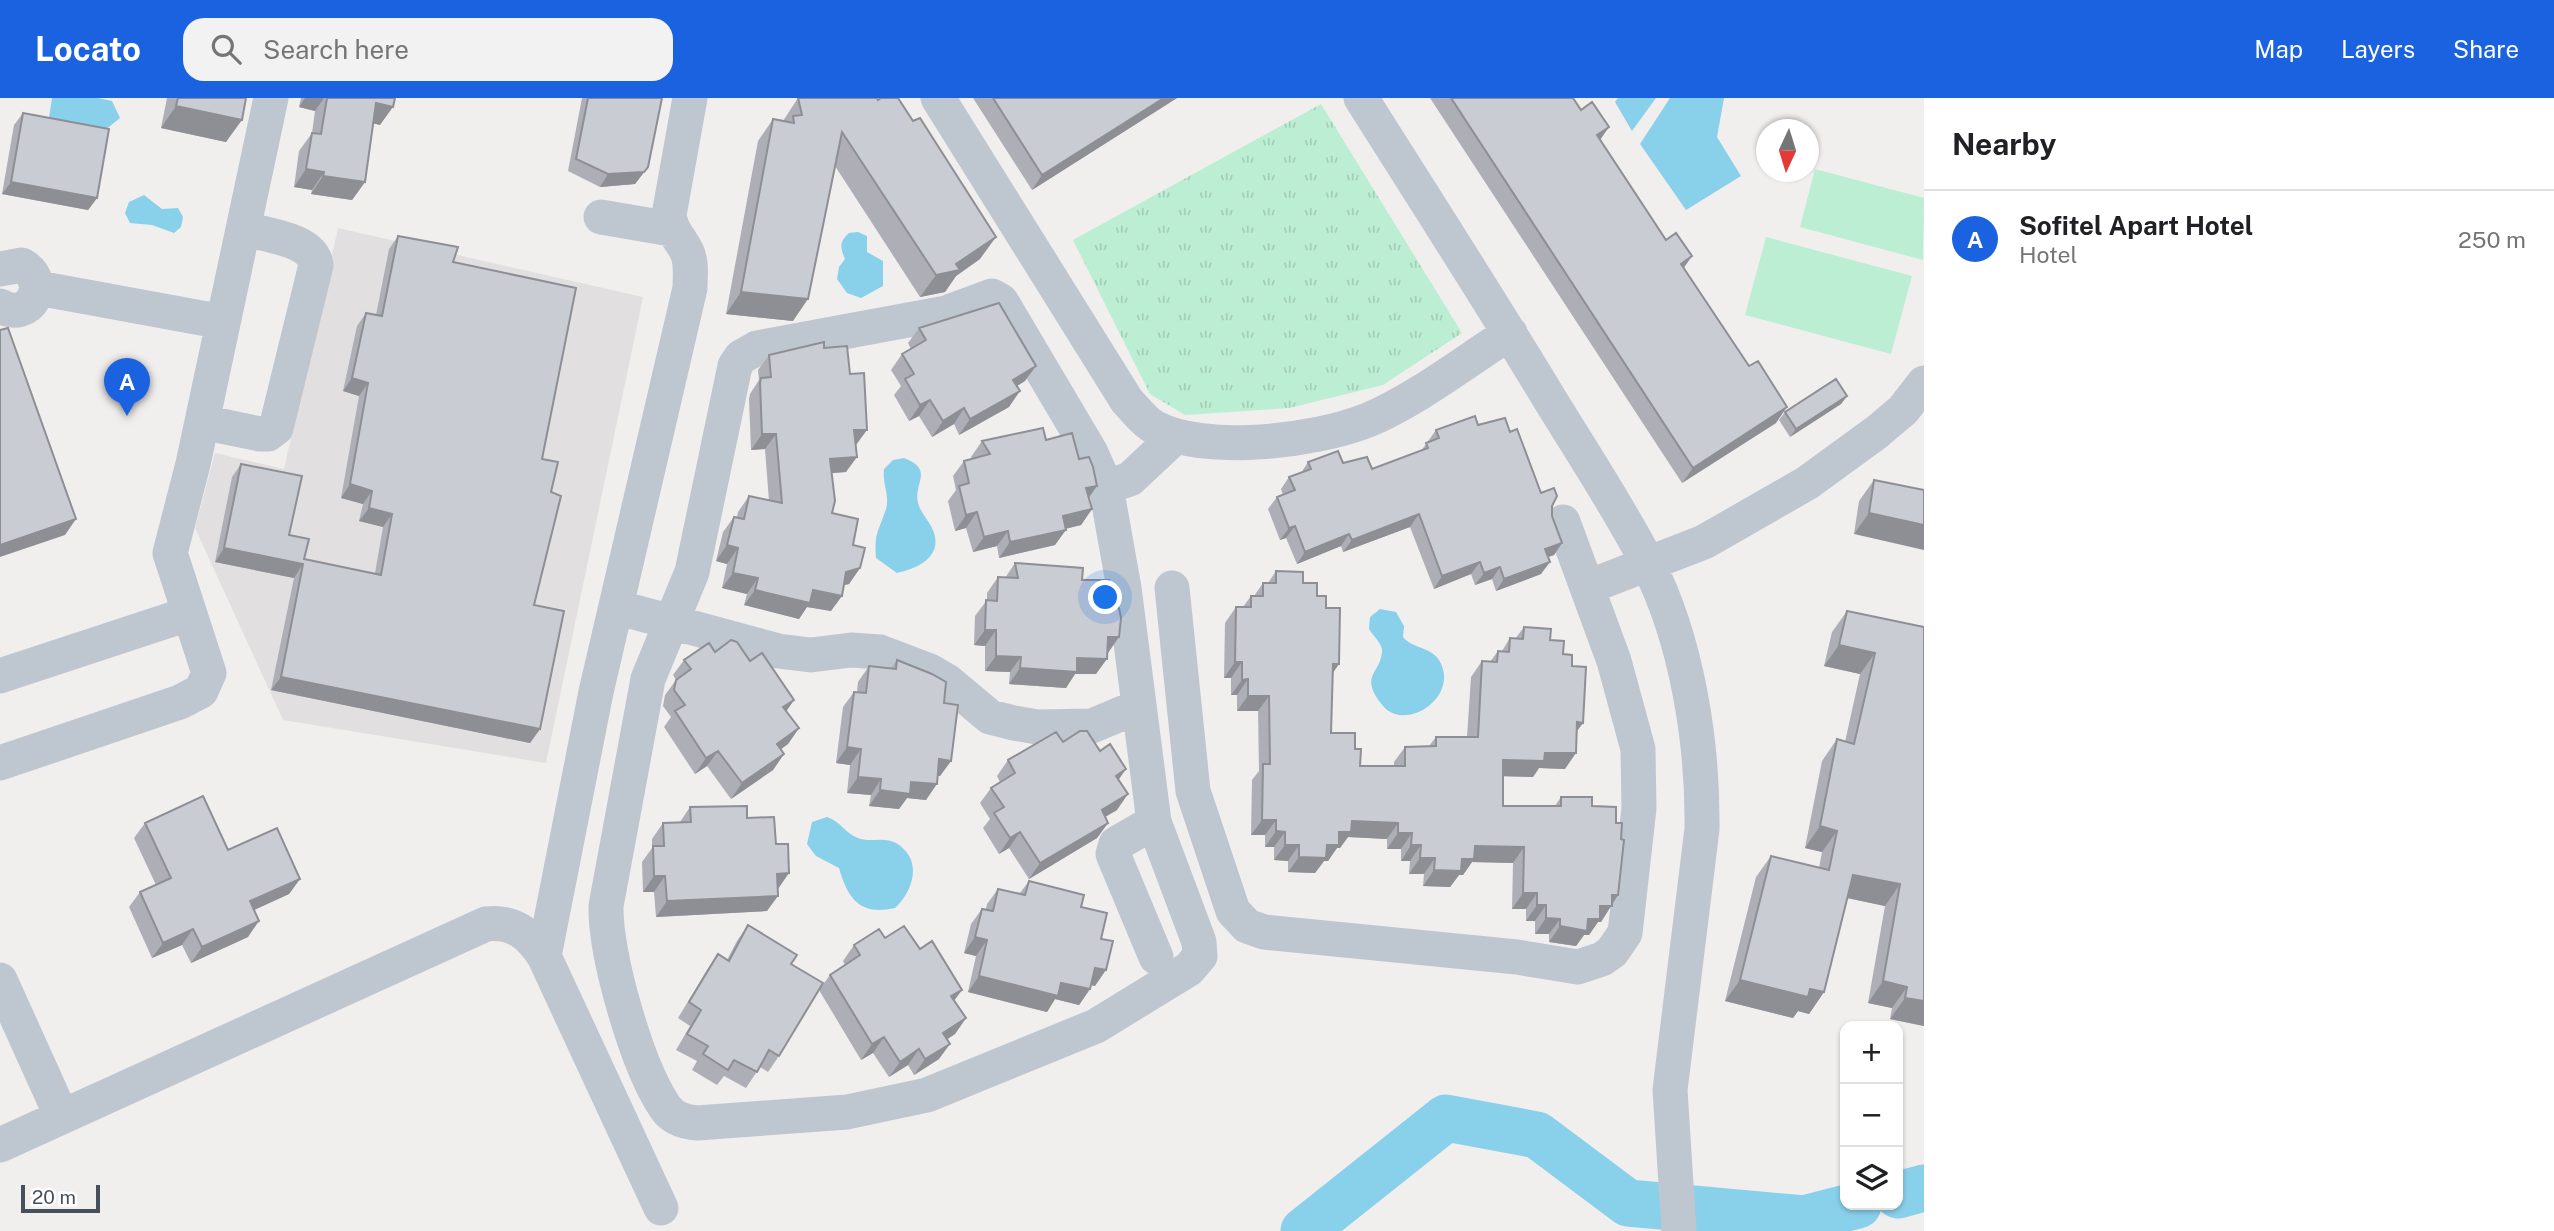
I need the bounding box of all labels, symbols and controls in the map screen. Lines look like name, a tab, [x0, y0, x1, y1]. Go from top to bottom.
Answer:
search box	[183, 18, 673, 81]
text: Locato	[35, 30, 141, 68]
icon: search	[207, 30, 245, 68]
text: Search here	[263, 34, 409, 65]
text: Map	[2254, 35, 2303, 63]
text: Layers	[2341, 35, 2415, 63]
text: Share	[2453, 35, 2519, 63]
north arrow	[1756, 119, 1819, 182]
text: Nearby	[1952, 126, 2056, 162]
text: Sofitel Apart Hotel	[2019, 210, 2253, 241]
text: A	[1967, 226, 1983, 253]
text: 250 m	[2458, 226, 2526, 253]
text: Hotel	[2019, 241, 2078, 268]
pin: A	[104, 358, 150, 416]
your location	[1088, 580, 1122, 614]
map controls	[1840, 1021, 1903, 1210]
button: +	[1840, 1021, 1903, 1084]
button: −	[1840, 1084, 1903, 1147]
button: layers	[1840, 1147, 1903, 1210]
scale bar	[21, 1182, 100, 1214]
text: 20 m	[32, 1186, 76, 1208]

